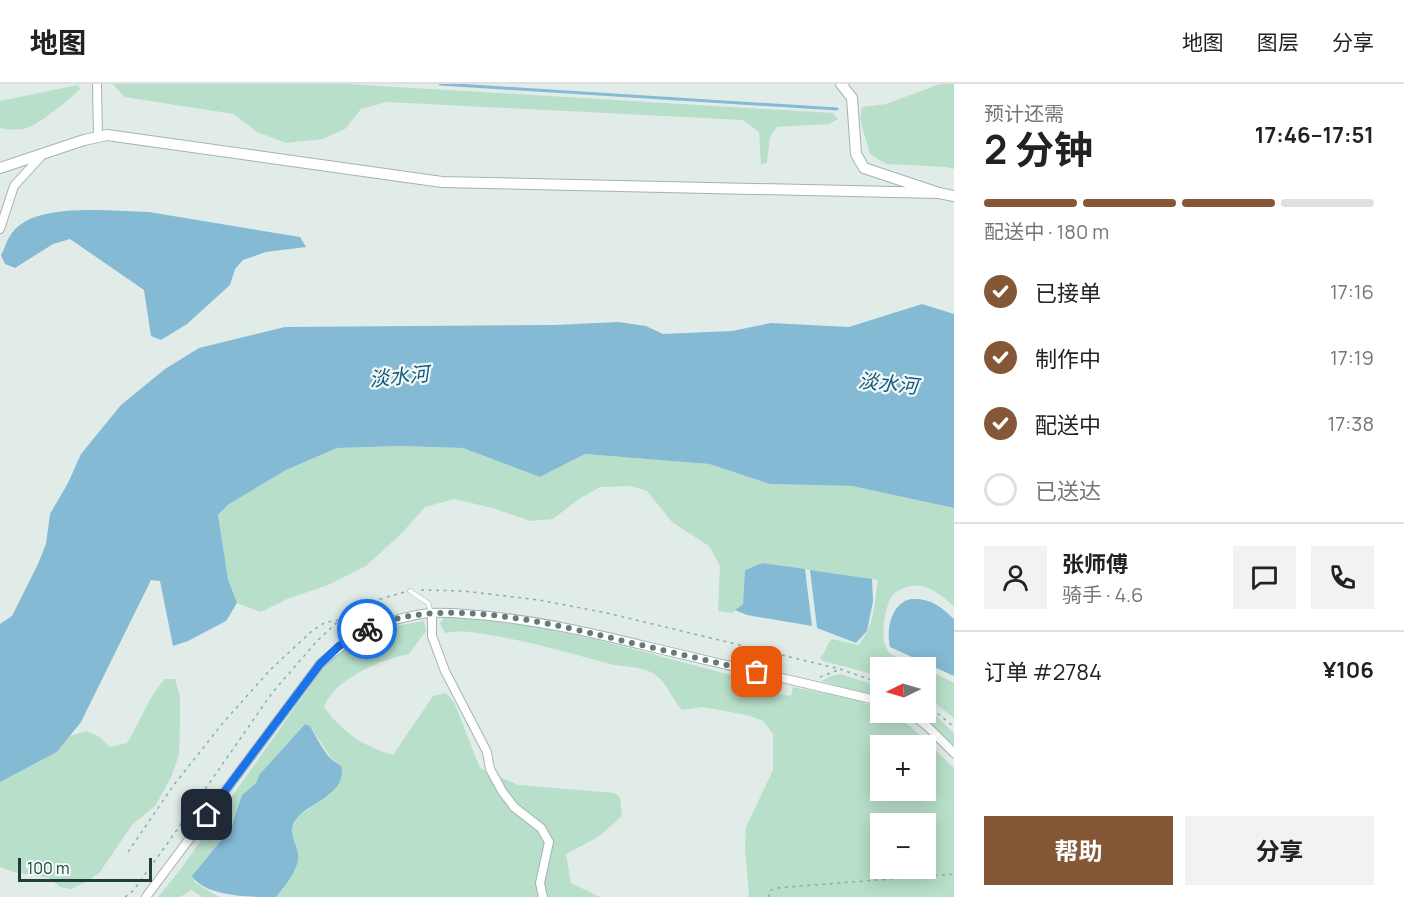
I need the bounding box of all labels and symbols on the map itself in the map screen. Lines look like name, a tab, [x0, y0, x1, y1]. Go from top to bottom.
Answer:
water label: 淡水河	[368, 359, 434, 393]
water label: 淡水河	[857, 366, 923, 400]
courier	[337, 599, 397, 659]
pin	[731, 646, 782, 697]
north arrow	[870, 657, 936, 723]
pin	[181, 789, 232, 840]
scale bar	[18, 855, 152, 882]

